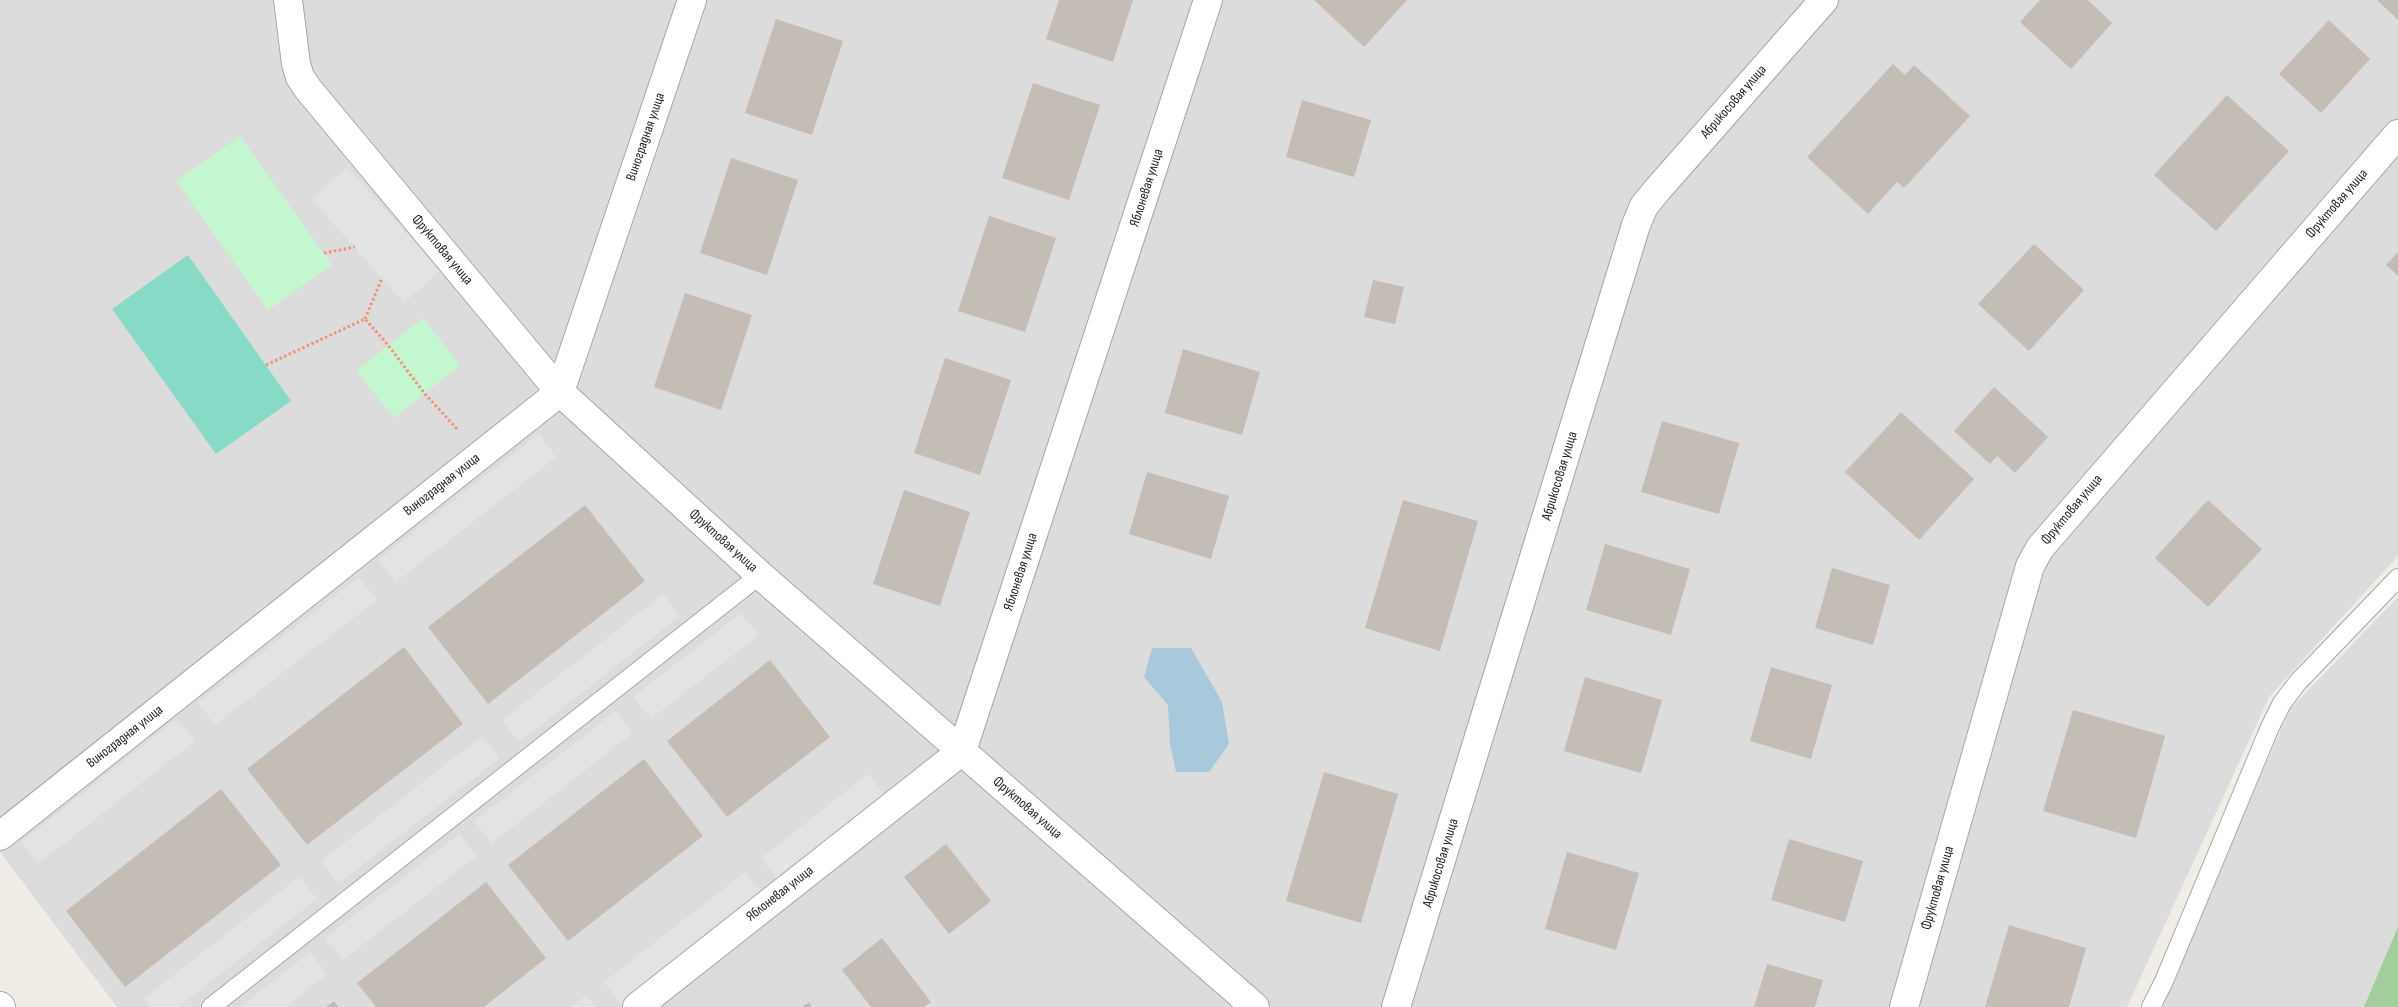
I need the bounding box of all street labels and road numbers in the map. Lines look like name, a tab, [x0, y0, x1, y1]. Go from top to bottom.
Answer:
street label: Абрикосовая улица	[1698, 62, 1770, 142]
street label: Виноградная улица	[623, 91, 669, 183]
street label: Яблоневая улица	[1127, 147, 1167, 229]
street label: Фруктовая улица	[2302, 166, 2372, 242]
street label: Фруктовая улица	[408, 212, 476, 288]
street label: Абрикосовая улица	[1539, 430, 1581, 522]
street label: Виноградная улица	[401, 450, 483, 520]
street label: Фруктовая улица	[2038, 472, 2106, 548]
street label: Фруктовая улица	[685, 506, 761, 576]
street label: Яблоневая улица	[1001, 531, 1041, 613]
street label: Виноградная улица	[84, 702, 166, 772]
street label: Фруктовая улица	[989, 773, 1065, 843]
street label: Абрикосовая улица	[1420, 817, 1462, 909]
street label: Фруктовая улица	[1918, 844, 1958, 932]
street label: Яблоневая улица	[743, 863, 817, 925]

